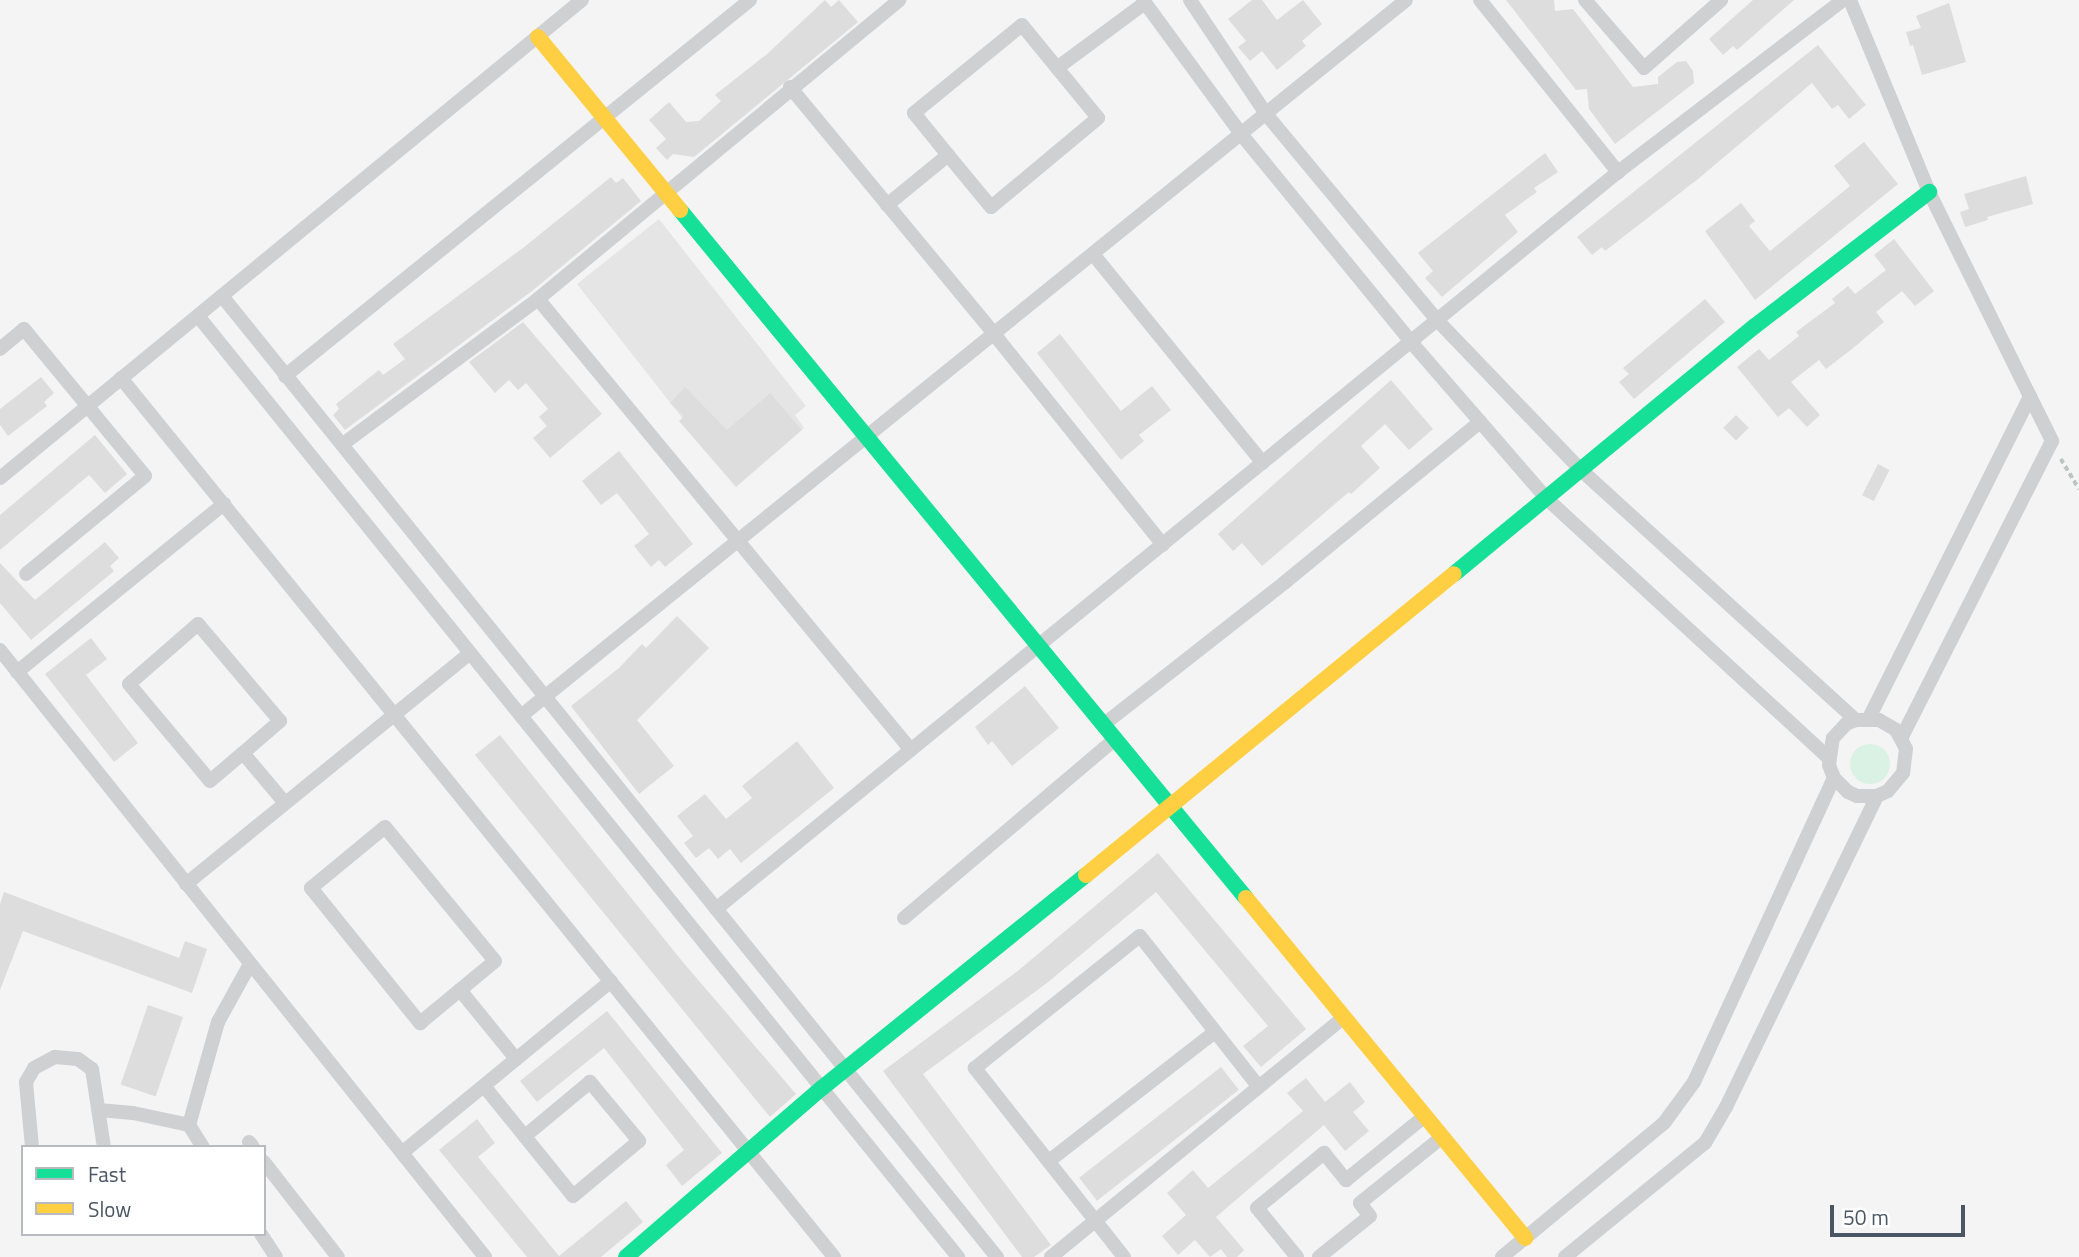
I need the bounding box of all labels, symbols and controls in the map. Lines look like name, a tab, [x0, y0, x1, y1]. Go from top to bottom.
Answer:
legend	[21, 1145, 266, 1236]
text: Fast	[88, 1158, 126, 1190]
scale bar	[1834, 1190, 1969, 1234]
text: Slow	[88, 1193, 131, 1225]
text: 50 m	[1843, 1201, 1889, 1233]

